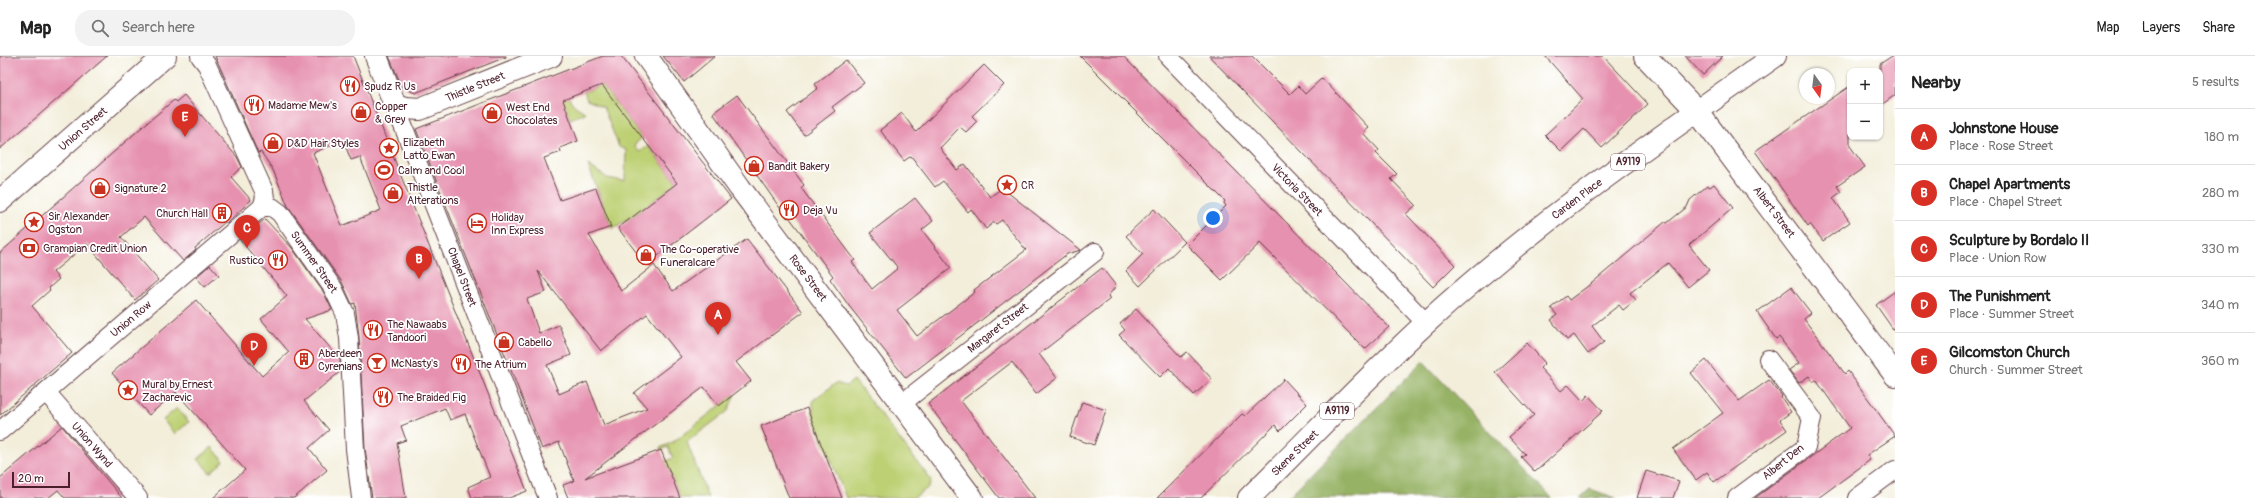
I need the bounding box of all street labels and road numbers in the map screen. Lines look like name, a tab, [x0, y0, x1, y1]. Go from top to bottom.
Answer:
street label: Thistle Street	[443, 69, 507, 105]
street label: Union Street	[56, 104, 110, 153]
road number: A9119	[1611, 154, 1645, 170]
street label: Victoria Street	[1269, 161, 1326, 219]
street label: Carden Place	[1549, 175, 1605, 222]
street label: Albert Street	[1750, 184, 1798, 241]
street label: Summer Street	[288, 228, 341, 296]
street label: Chapel Street	[445, 245, 479, 309]
street label: Rose Street	[786, 252, 830, 304]
street label: Union Row	[108, 298, 155, 340]
street label: Margaret Street	[965, 300, 1031, 356]
road number: A9119	[1320, 403, 1354, 419]
street label: Union Wynd	[69, 420, 115, 470]
street label: Skene Street	[1269, 427, 1322, 479]
street label: Albert Den	[1760, 441, 1806, 483]

